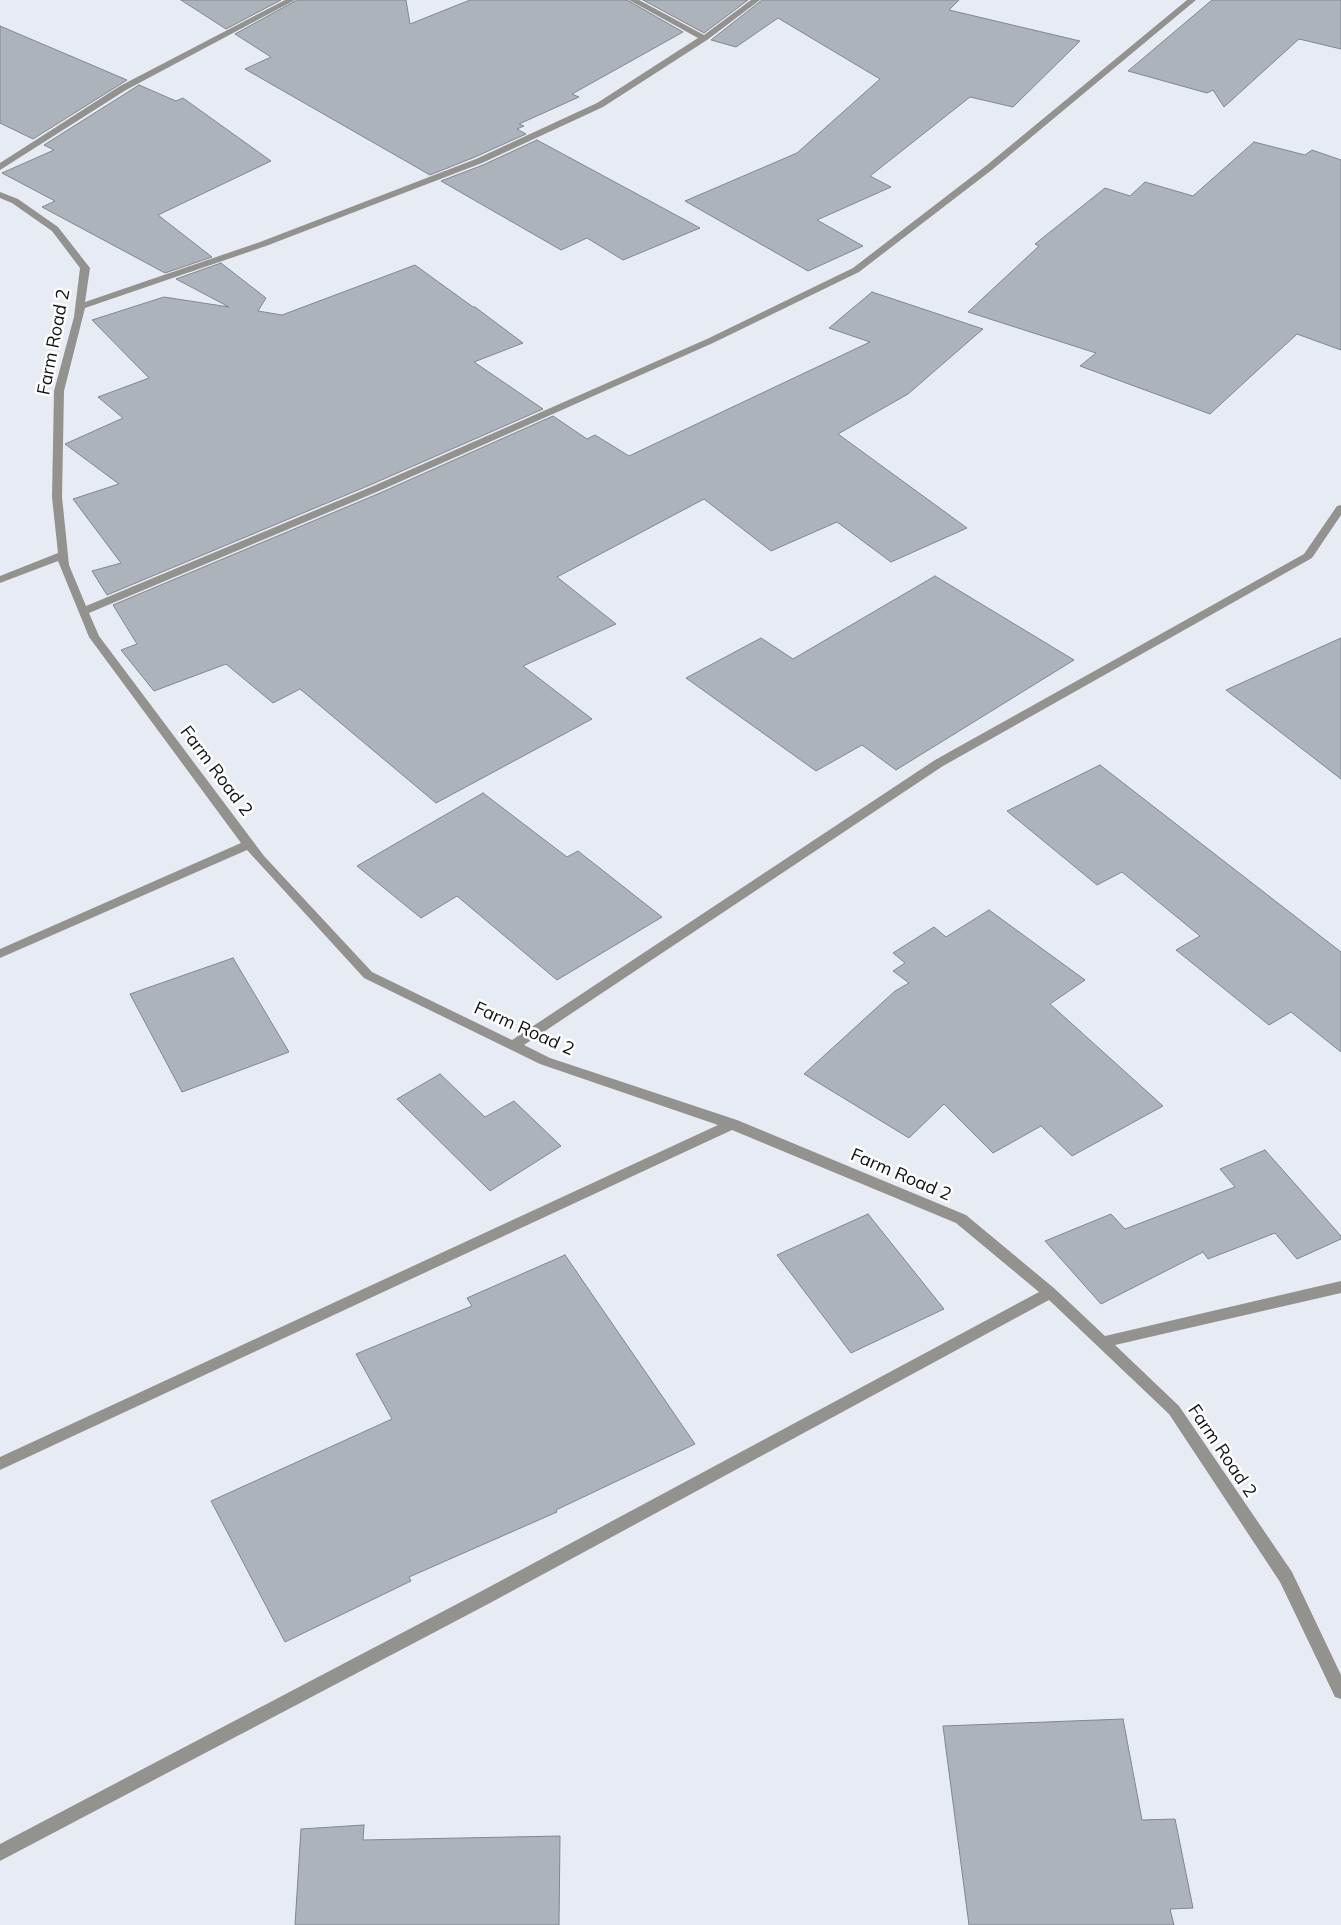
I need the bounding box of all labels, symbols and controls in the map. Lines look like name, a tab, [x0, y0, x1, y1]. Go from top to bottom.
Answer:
street label: Farm Road 2	[33, 287, 75, 397]
street label: Farm Road 2	[175, 722, 257, 820]
street label: Farm Road 2	[471, 997, 577, 1061]
street label: Farm Road 2	[847, 1144, 955, 1206]
street label: Farm Road 2	[1183, 1401, 1261, 1501]

